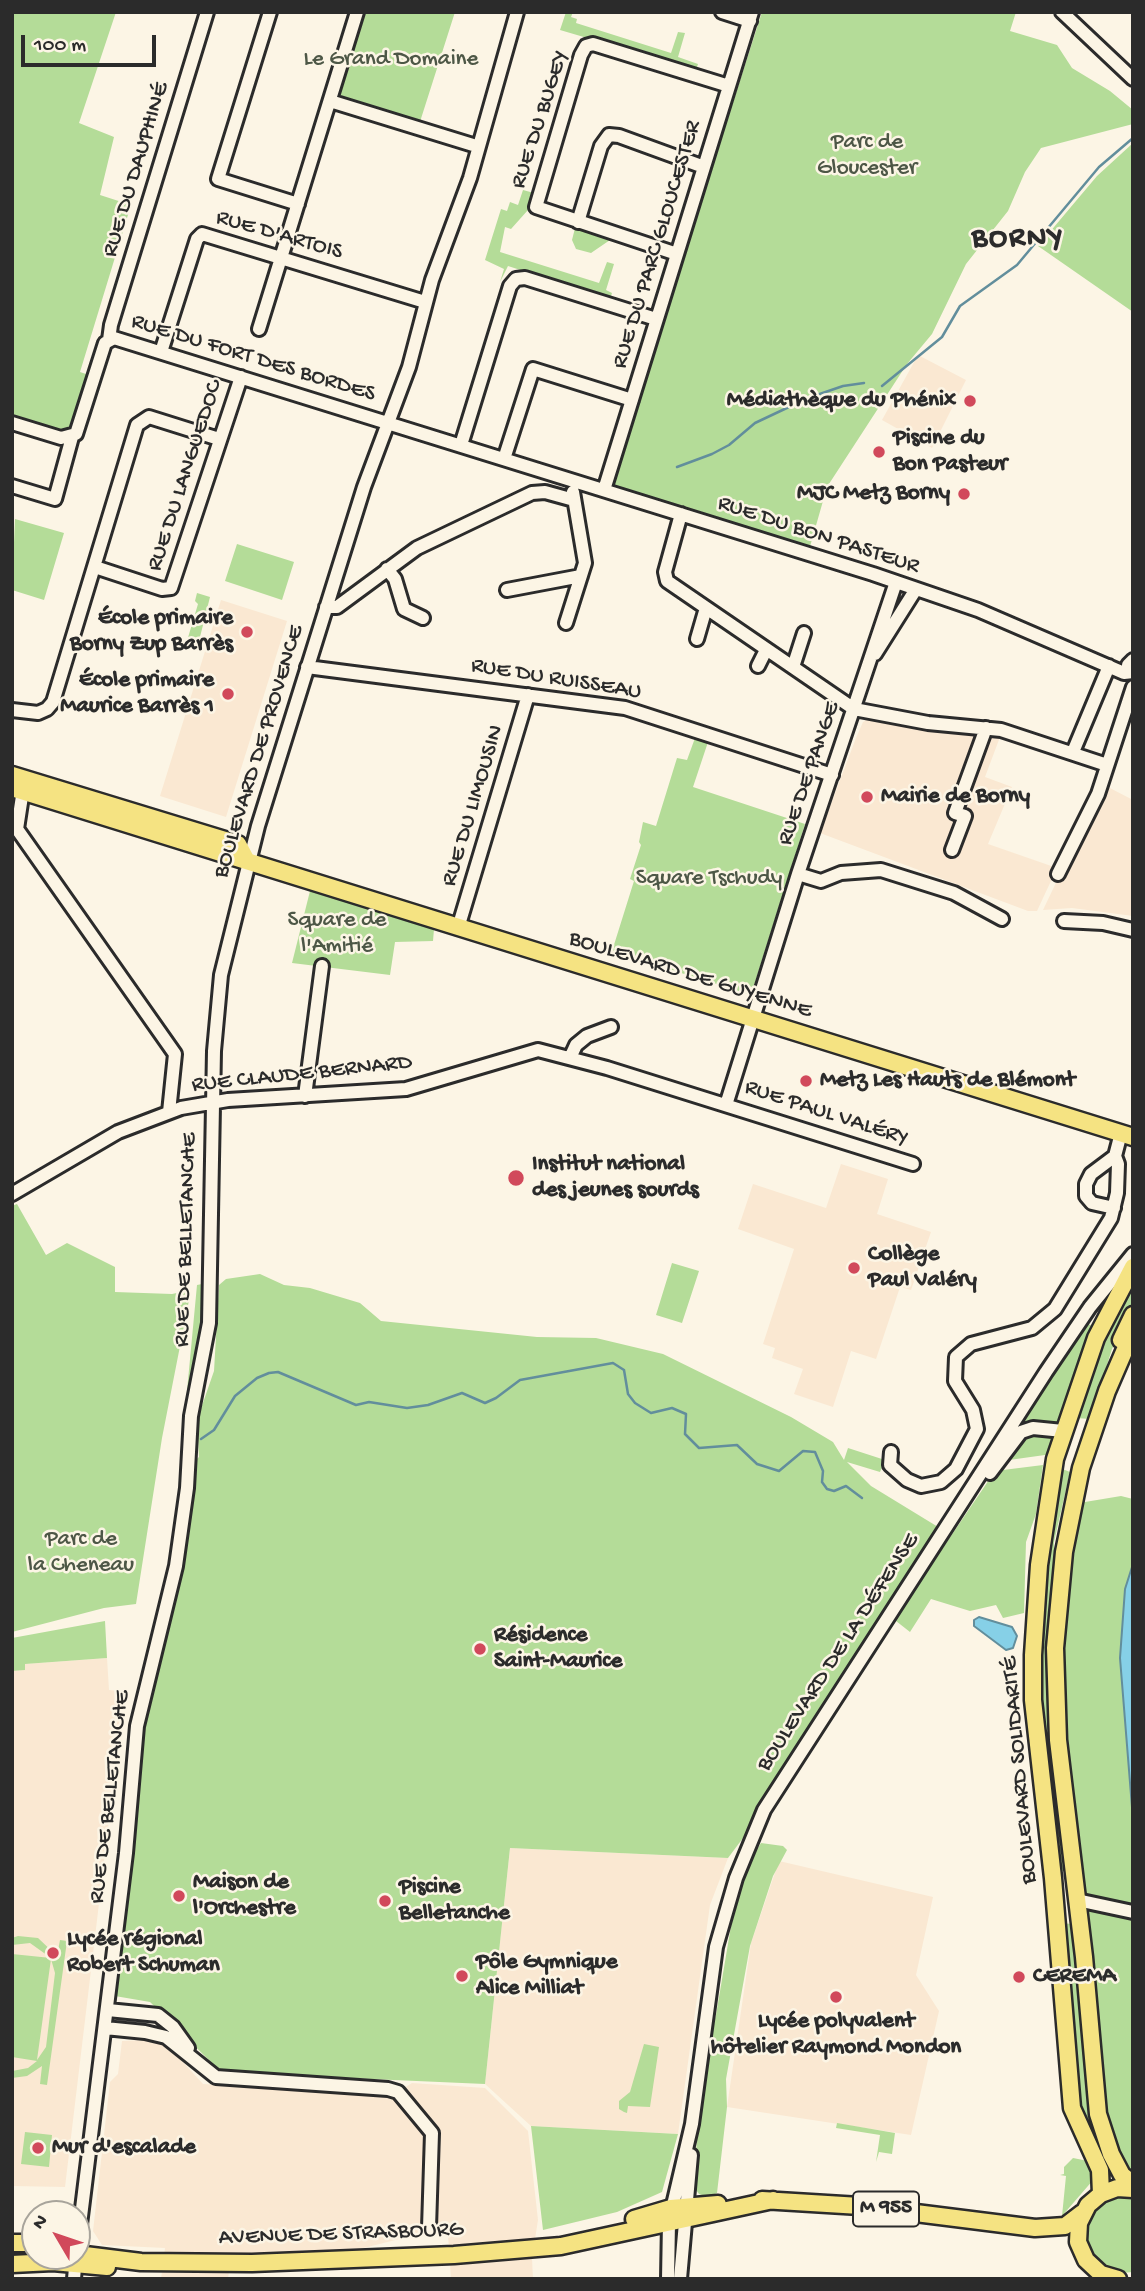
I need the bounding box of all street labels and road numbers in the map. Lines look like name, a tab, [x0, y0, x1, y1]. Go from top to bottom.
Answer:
street label: RUE DU BUGEY	[506, 48, 576, 192]
street label: RUE DU DAUPHINÉ	[97, 79, 177, 261]
street label: RUE DU PARC GLOUCESTER	[607, 118, 709, 372]
street label: RUE D'ARTOIS	[213, 205, 345, 267]
street label: RUE DU FORT DES BORDES	[128, 309, 378, 409]
street label: RUE DU LANGUEDOC	[142, 377, 230, 575]
street label: RUE DU BON PASTEUR	[714, 490, 922, 582]
street label: BOULEVARD DE PROVENCE	[208, 622, 312, 882]
street label: RUE DU RUISSEAU	[469, 653, 643, 707]
street label: RUE DE PANGE	[773, 699, 847, 849]
street label: RUE DU LIMOUSIN	[436, 722, 512, 890]
street label: BOULEVARD DE GUYENNE	[565, 926, 815, 1026]
street label: RUE CLAUDE BERNARD	[190, 1050, 414, 1100]
street label: RUE PAUL VALÉRY	[741, 1075, 911, 1153]
street label: RUE DE BELLETANCHE	[169, 1132, 205, 1348]
street label: BOULEVARD DE LA DÉFENSE	[752, 1529, 926, 1777]
street label: BOULEVARD SOLIDARITÉ	[997, 1655, 1045, 1885]
street label: RUE DE BELLETANCHE	[84, 1689, 138, 1905]
road number: M 955	[853, 2192, 919, 2226]
street label: AVENUE DE STRASBOURG	[218, 2217, 464, 2253]

